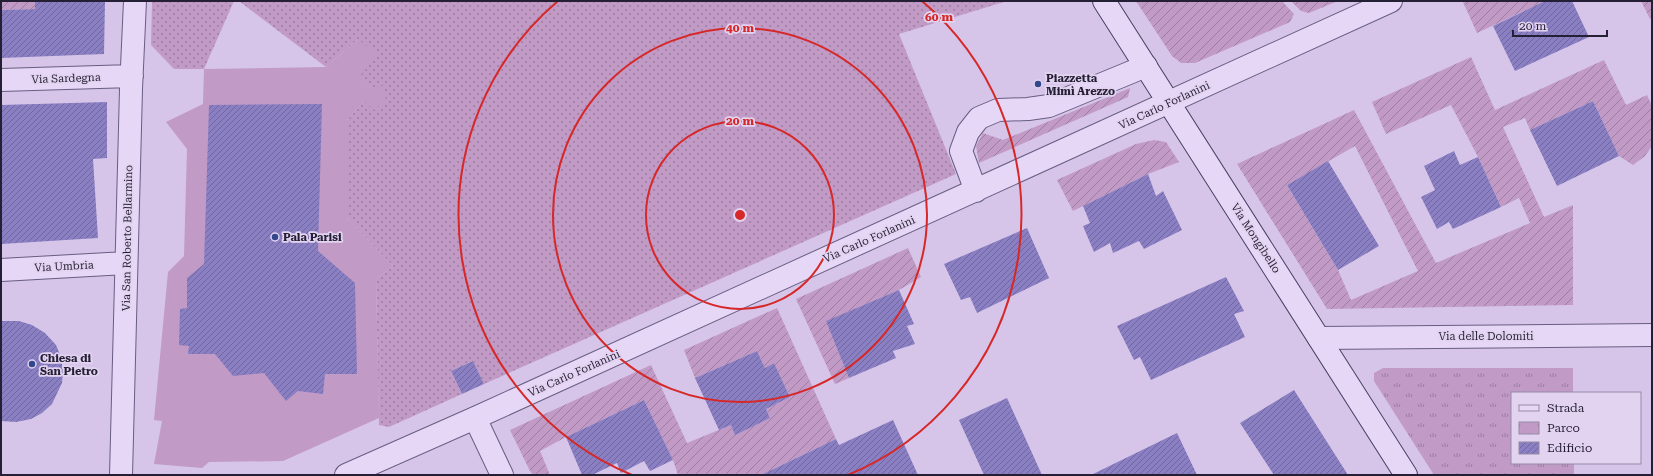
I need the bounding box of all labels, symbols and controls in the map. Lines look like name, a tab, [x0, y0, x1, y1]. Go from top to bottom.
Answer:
text: 60 m	[925, 10, 953, 24]
scale bar	[1513, 12, 1607, 38]
text: 20 m	[1519, 19, 1546, 33]
text: 40 m	[726, 21, 754, 35]
street label: Via Sardegna	[31, 71, 101, 86]
place label: Piazzetta Mimì Arezzo	[1046, 72, 1115, 98]
street label: Via Carlo Forlanini	[1117, 78, 1212, 132]
marker: Piazzetta Mimì Arezzo	[1033, 79, 1043, 89]
text: 20 m	[726, 114, 754, 128]
street label: Via San Roberto Bellarmino	[120, 165, 135, 311]
street label: Via Mongibello	[1228, 201, 1283, 276]
centre of rings	[733, 208, 747, 222]
street label: Via Carlo Forlanini	[821, 213, 918, 266]
place label: Pala Parisi	[283, 231, 342, 244]
marker: Pala Parisi	[270, 232, 280, 242]
street label: Via Umbria	[34, 258, 94, 275]
street label: Via delle Dolomiti	[1438, 330, 1534, 343]
street label: Via Carlo Forlanini	[526, 347, 623, 400]
place label: Chiesa di San Pietro	[40, 352, 98, 378]
marker: Chiesa di San Pietro	[27, 359, 37, 369]
legend	[1511, 392, 1641, 464]
text: Strada	[1547, 401, 1585, 415]
text: Parco	[1547, 421, 1580, 435]
text: Edificio	[1547, 441, 1592, 455]

